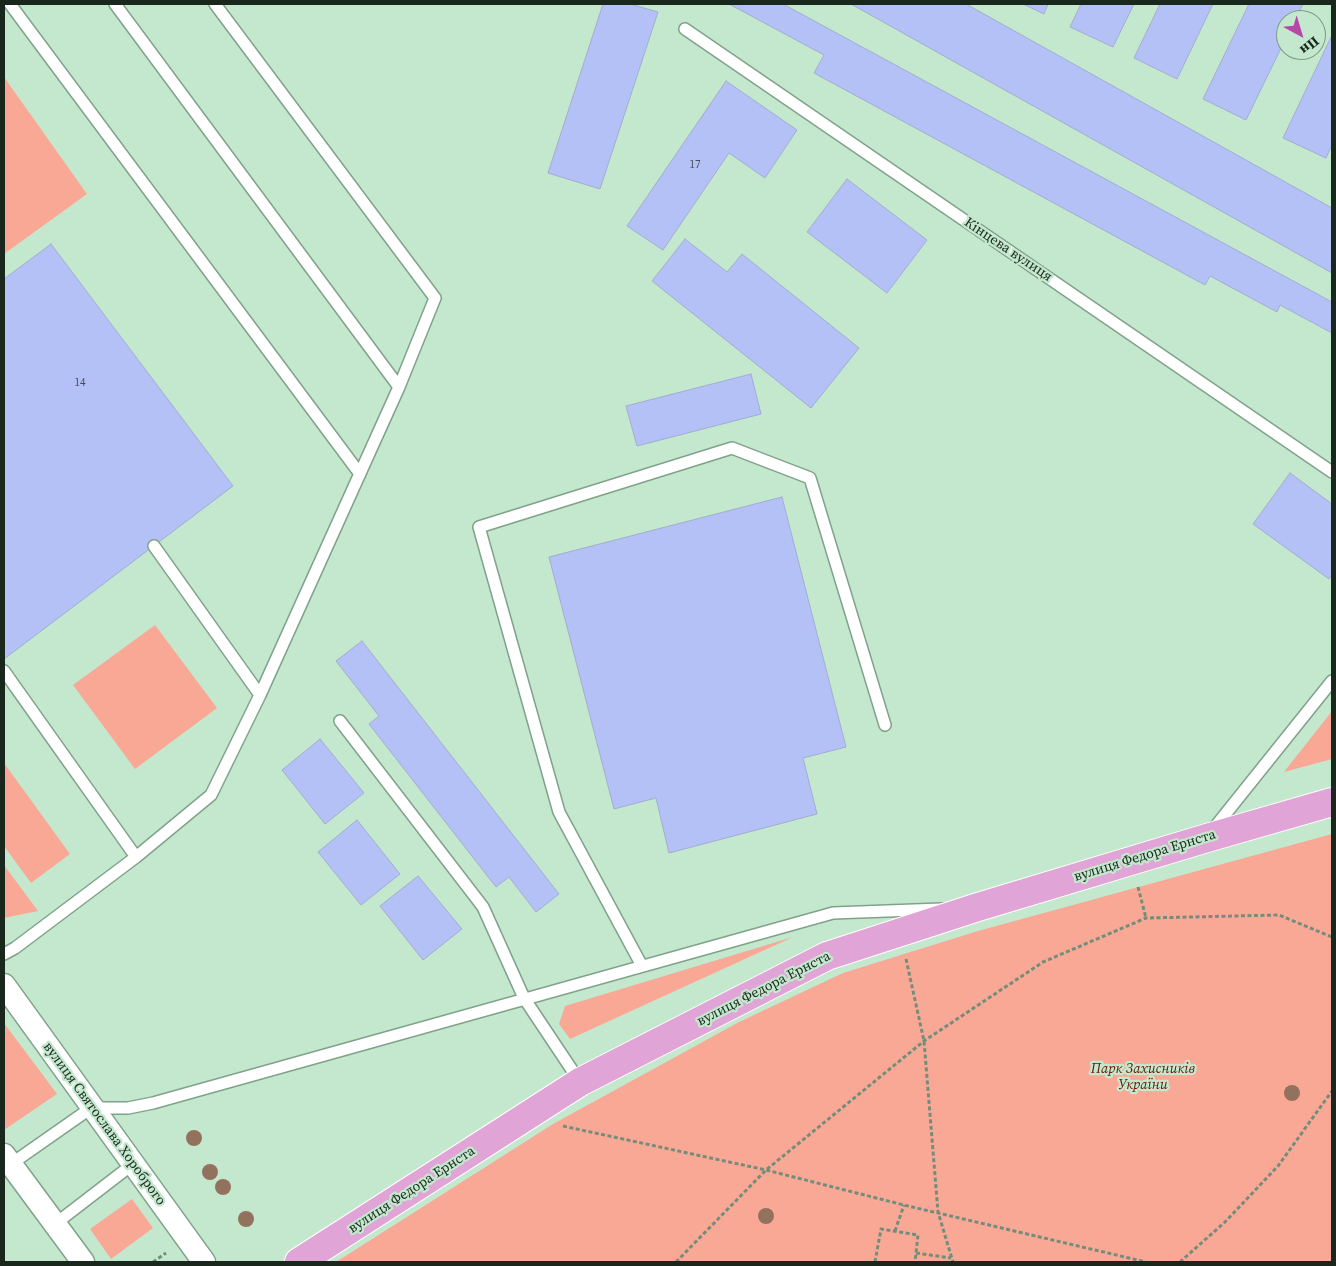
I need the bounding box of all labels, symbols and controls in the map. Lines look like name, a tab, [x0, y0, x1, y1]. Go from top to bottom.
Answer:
north arrow	[1276, 10, 1326, 60]
text: Пн	[1296, 32, 1324, 60]
house number: 17	[690, 158, 700, 172]
street label: Кінцева вулиця	[961, 214, 1055, 286]
house number: 14	[75, 376, 85, 390]
street label: вулиця Федора Ернста	[1072, 826, 1218, 886]
street label: вулиця Федора Ернста	[694, 948, 834, 1030]
street label: вулиця Святослава Хороброго	[39, 1039, 169, 1209]
park label: Парк Захисників України	[1091, 1061, 1195, 1094]
street label: вулиця Федора Ернста	[346, 1143, 478, 1237]

